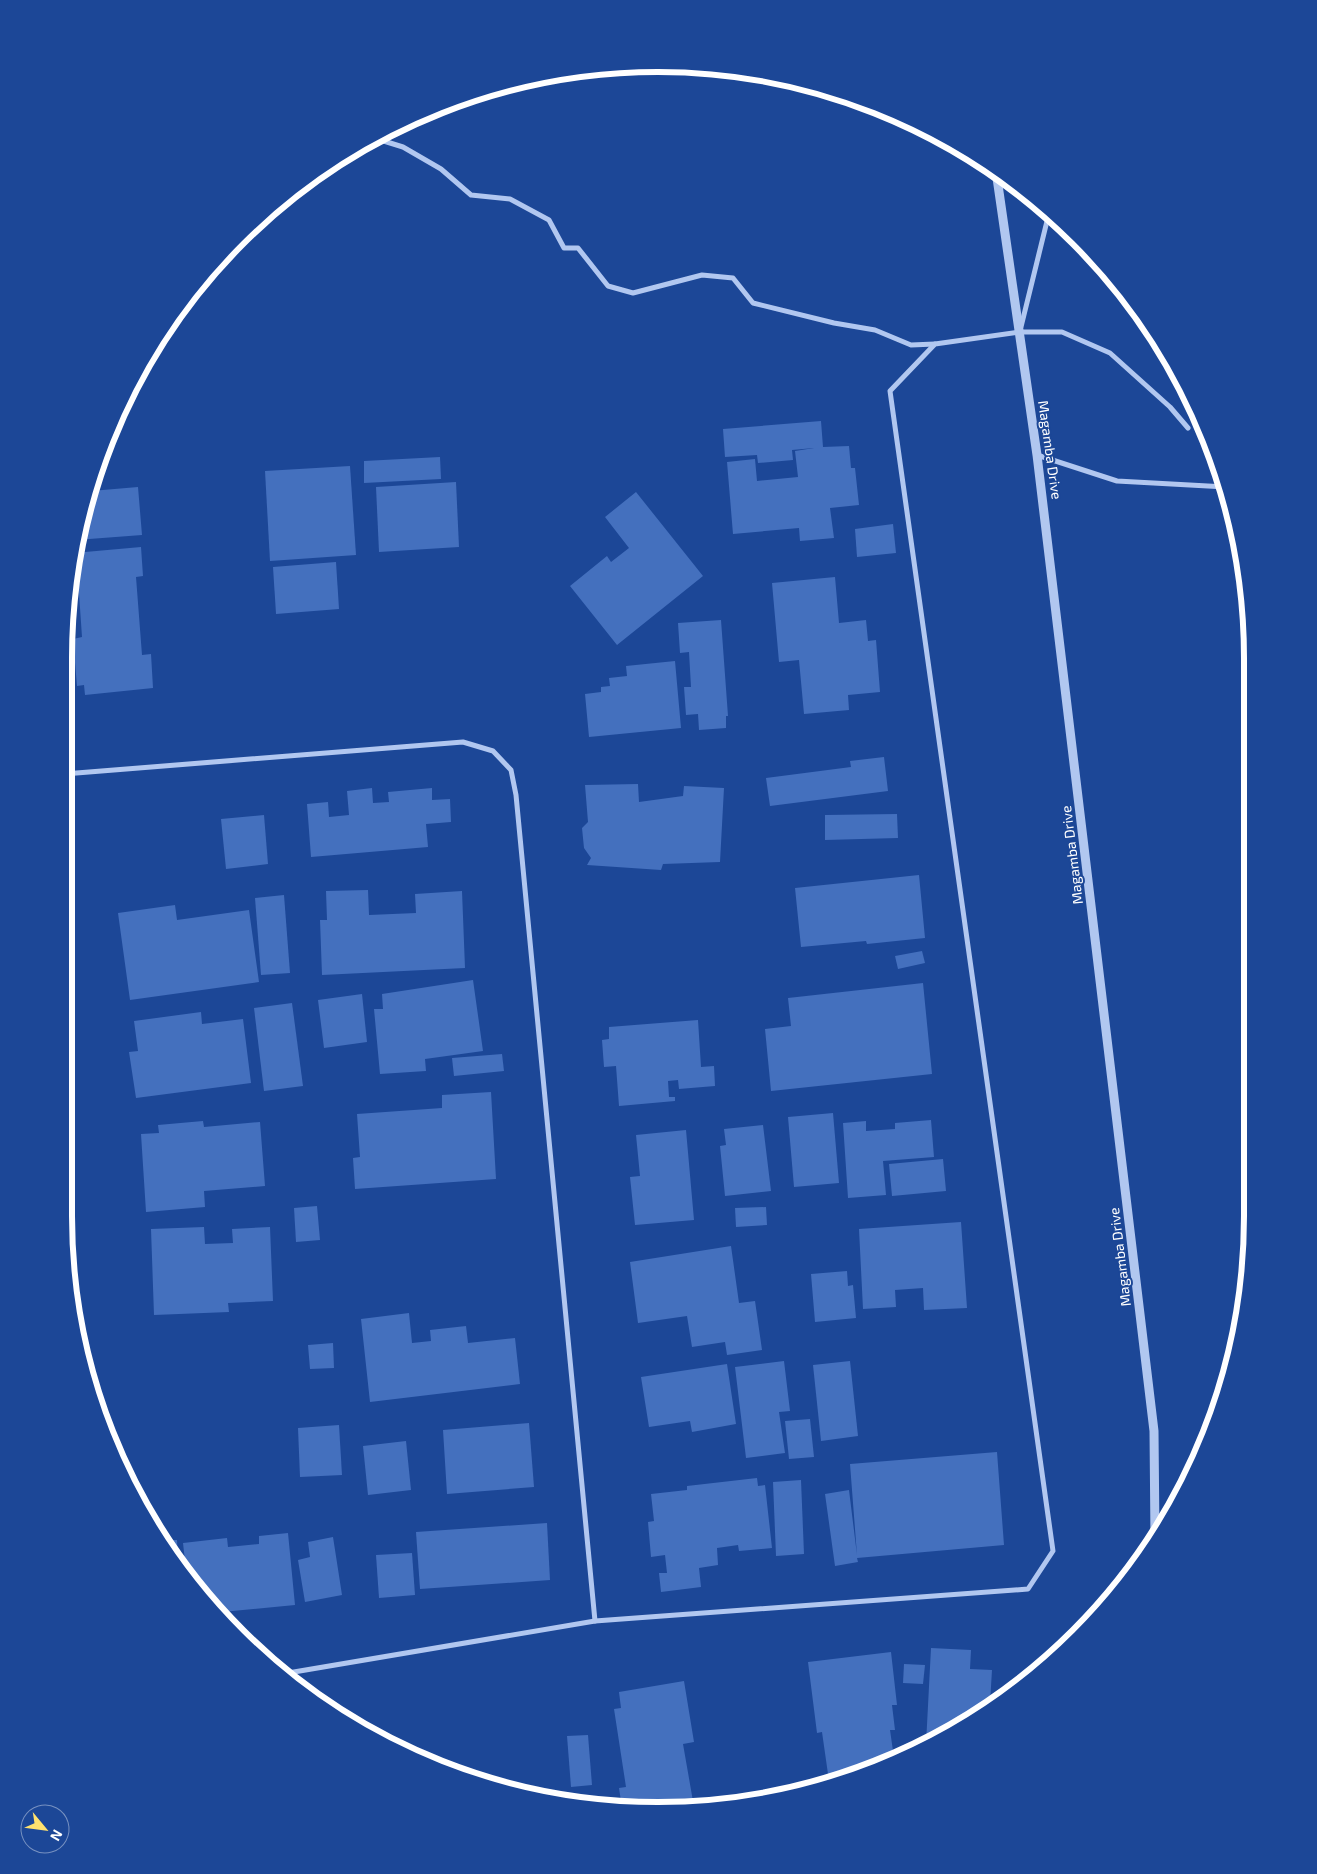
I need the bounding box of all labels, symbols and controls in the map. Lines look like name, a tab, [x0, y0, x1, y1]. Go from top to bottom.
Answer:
street label: Magamba Drive	[1035, 399, 1066, 500]
street label: Magamba Drive	[1057, 805, 1086, 906]
street label: Magamba Drive	[1105, 1207, 1134, 1308]
north arrow	[20, 1804, 70, 1854]
text: N	[47, 1827, 67, 1844]

